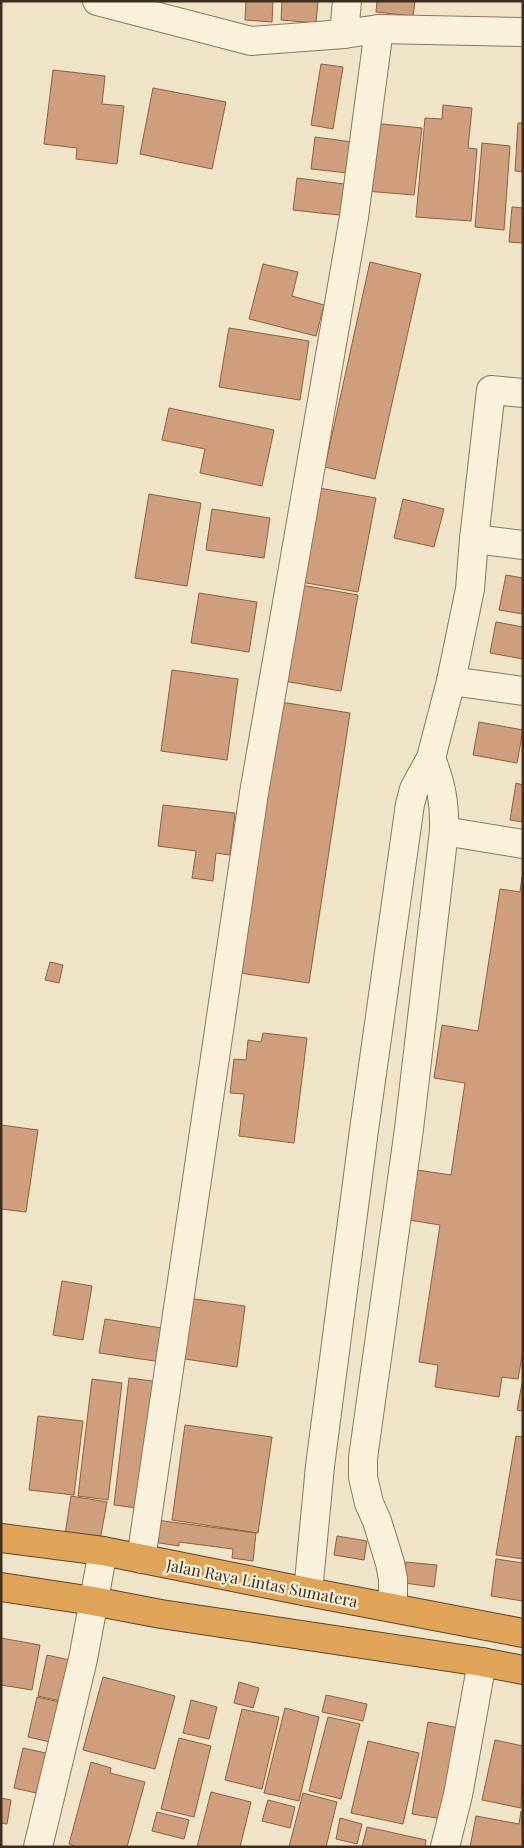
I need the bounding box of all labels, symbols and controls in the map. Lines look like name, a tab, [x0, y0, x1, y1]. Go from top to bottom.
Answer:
street label: Jalan Raya Lintas Sumatera	[164, 1553, 359, 1611]

